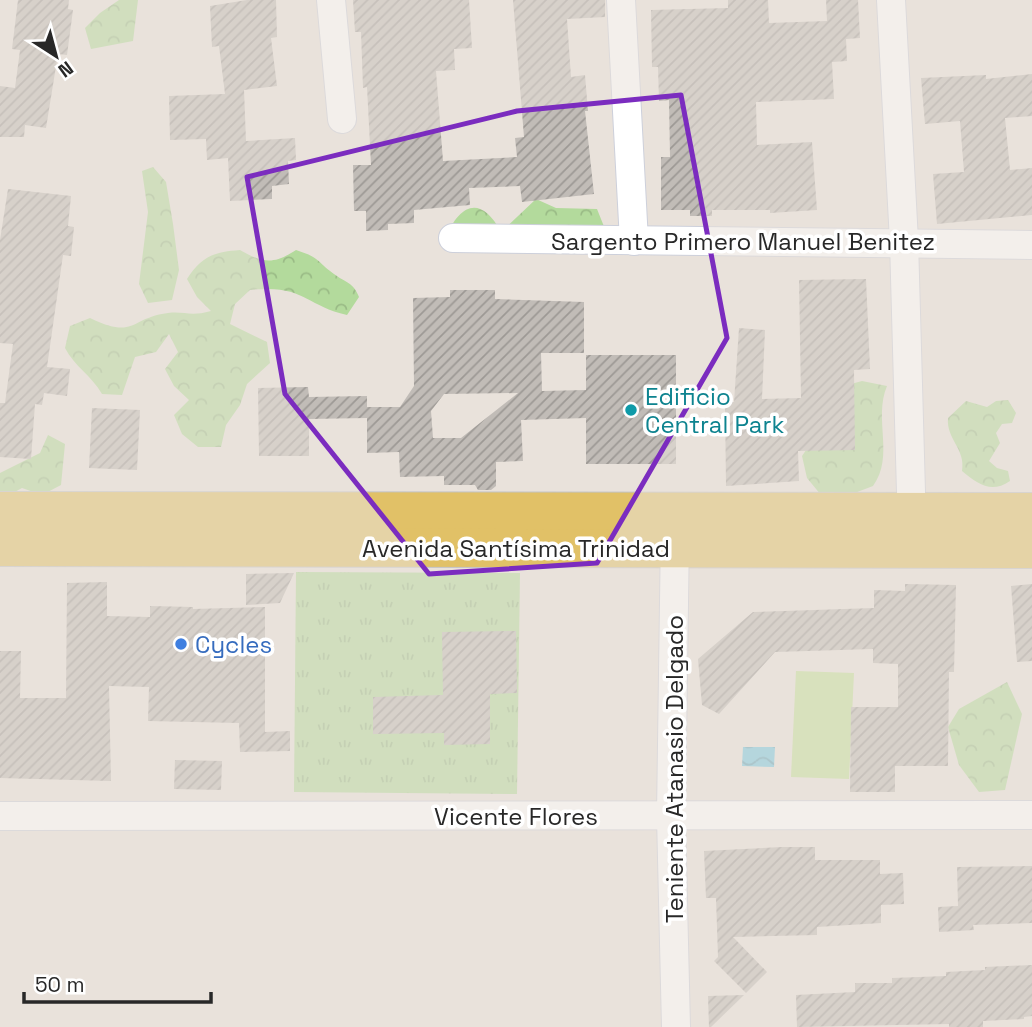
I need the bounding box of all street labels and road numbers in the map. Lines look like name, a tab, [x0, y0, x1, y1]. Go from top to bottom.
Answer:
street label: Sargento Primero Manuel Benitez	[551, 226, 935, 257]
street label: Avenida Santísima Trinidad	[362, 533, 670, 564]
street label: Teniente Atanasio Delgado	[659, 615, 690, 923]
street label: Vicente Flores	[434, 801, 598, 832]

